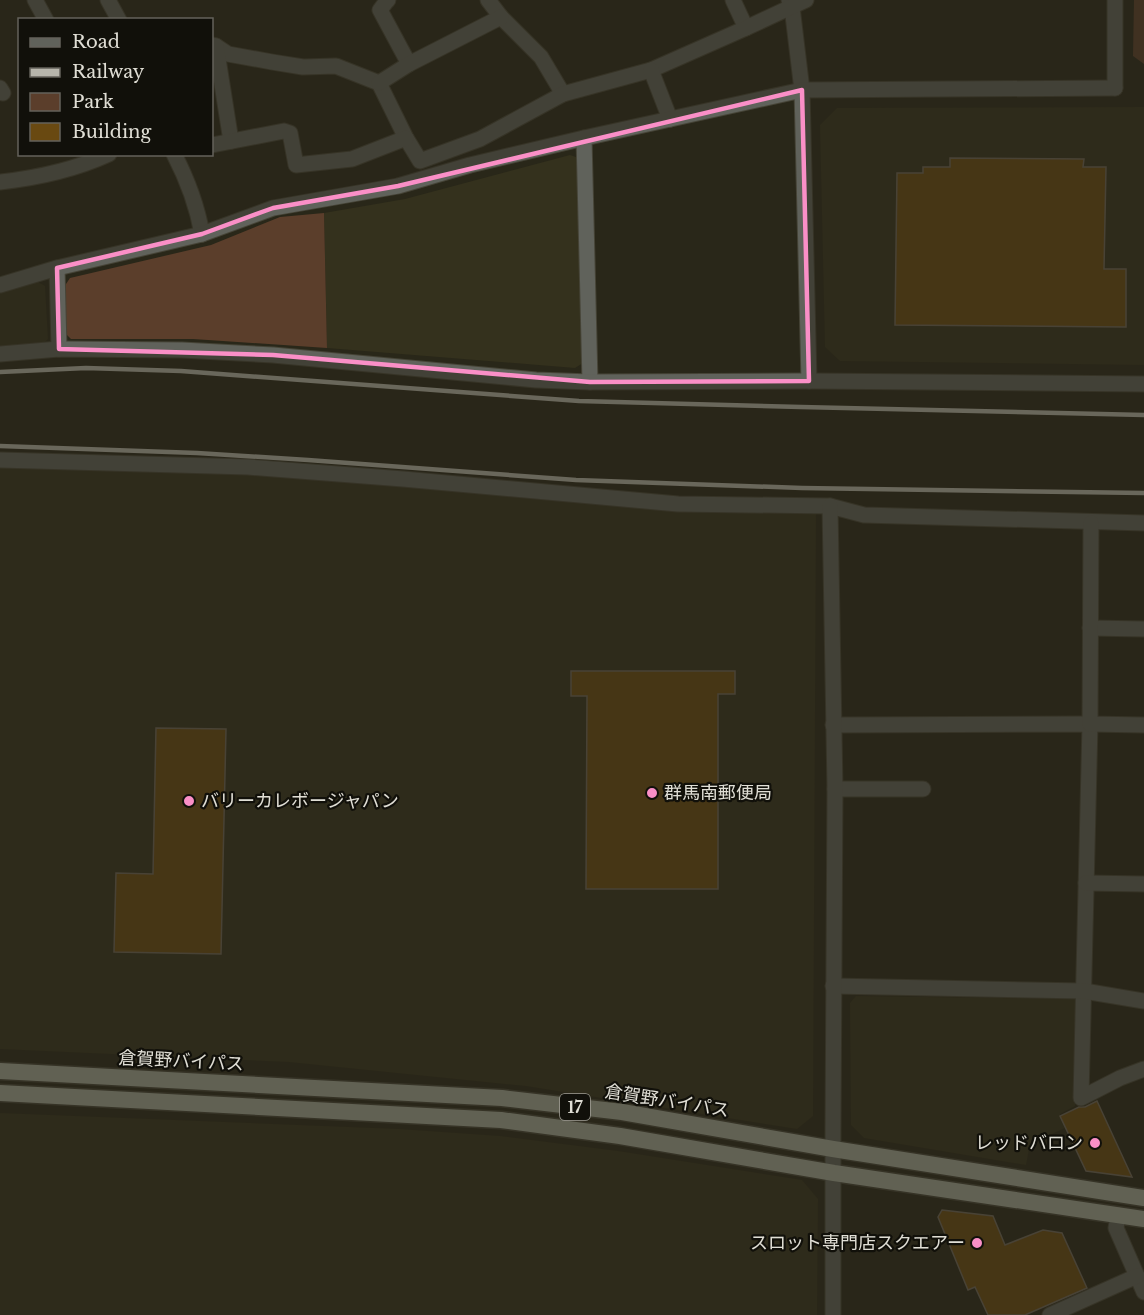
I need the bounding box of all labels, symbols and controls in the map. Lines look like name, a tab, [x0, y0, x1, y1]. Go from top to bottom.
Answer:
legend	[18, 18, 213, 156]
text: Road	[72, 31, 120, 53]
text: Railway	[72, 61, 145, 83]
text: Park	[72, 91, 114, 113]
text: Building	[72, 121, 151, 143]
place label: 群馬南郵便局	[664, 782, 772, 804]
marker: 群馬南郵便局	[645, 786, 659, 800]
place label: バリーカレボージャパン	[201, 790, 399, 812]
marker: バリーカレボージャパン	[182, 794, 196, 808]
street label: 倉賀野バイパス	[118, 1047, 244, 1075]
street label: 倉賀野バイパス	[603, 1080, 731, 1122]
road number: 17	[560, 1094, 590, 1120]
place label: レッドバロン	[975, 1132, 1083, 1154]
marker: レッドバロン	[1088, 1136, 1102, 1150]
place label: スロット専門店スクエアー	[750, 1232, 965, 1254]
marker: スロット専門店スクエアー	[970, 1236, 984, 1250]

